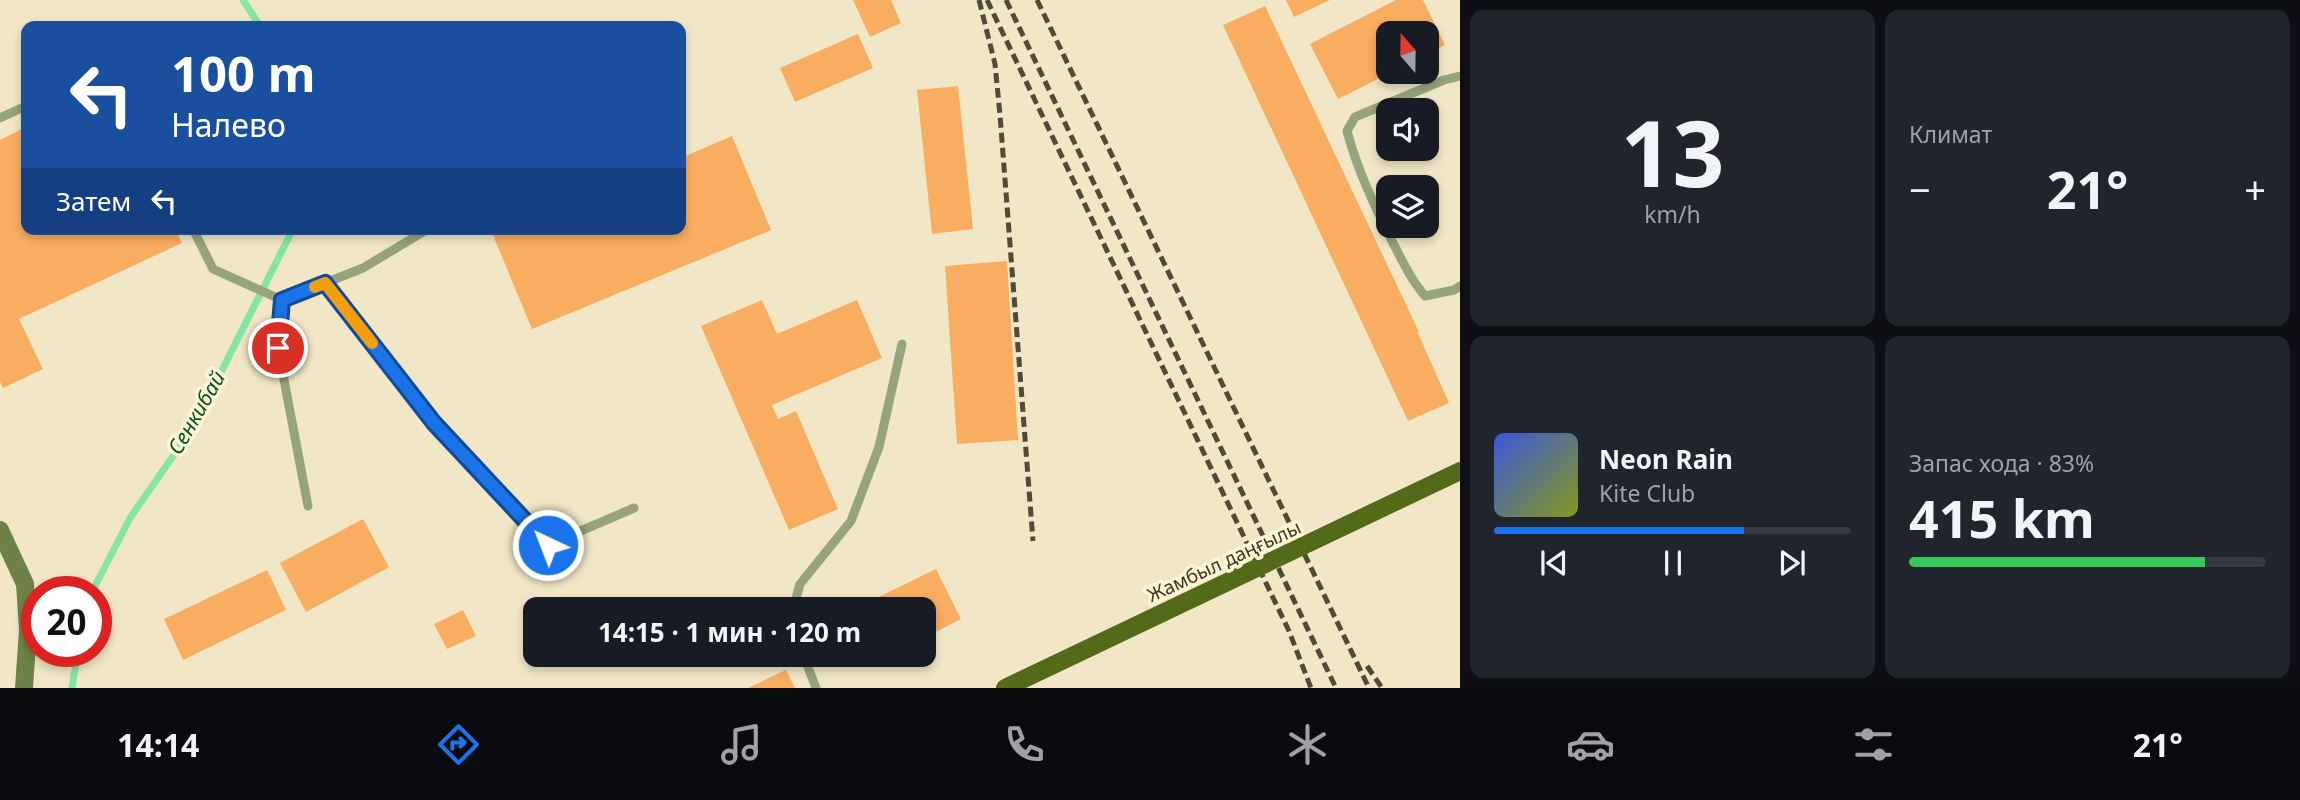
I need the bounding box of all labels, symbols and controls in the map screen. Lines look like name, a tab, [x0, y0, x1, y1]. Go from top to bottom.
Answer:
north arrow	[1376, 21, 1438, 84]
map controls	[1376, 21, 1439, 238]
text: 100 m	[171, 40, 316, 106]
icon: left	[56, 49, 147, 140]
text: 13	[1620, 90, 1725, 214]
button: sound	[1376, 98, 1439, 161]
text: Налево	[171, 103, 286, 146]
text: Климат	[1909, 118, 1992, 150]
text: 21°	[2047, 153, 2128, 224]
text: −	[1909, 163, 1931, 215]
text: +	[2244, 163, 2266, 215]
button: layers	[1376, 175, 1439, 238]
icon: left	[145, 182, 183, 220]
text: Затем	[56, 183, 131, 219]
text: km/h	[1644, 198, 1701, 230]
pin	[248, 318, 308, 378]
icon: arrive	[259, 329, 297, 367]
water label: Сенкибай	[161, 366, 231, 459]
text: Neon Rain	[1599, 441, 1733, 477]
text: Запас хода · 83%	[1909, 447, 2094, 479]
text: Kite Club	[1599, 477, 1695, 509]
text: 415 km	[1909, 482, 2095, 553]
position arrow	[511, 508, 585, 582]
street label: Жамбыл даңғылы	[1143, 514, 1305, 608]
icon: previous	[1535, 544, 1573, 582]
icon: pause	[1654, 544, 1692, 582]
icon: next	[1773, 544, 1811, 582]
speed limit sign: 20	[21, 576, 112, 667]
text: 14:15 · 1 мин · 120 m	[598, 614, 861, 650]
icon: directions	[434, 720, 483, 769]
icon: music	[717, 720, 766, 769]
icon: phone	[1000, 720, 1049, 769]
icon: climate	[1283, 720, 1332, 769]
icon: car	[1566, 720, 1615, 769]
icon: filters	[1849, 720, 1898, 769]
text: 14:14	[117, 723, 199, 766]
text: 21°	[2133, 723, 2183, 766]

